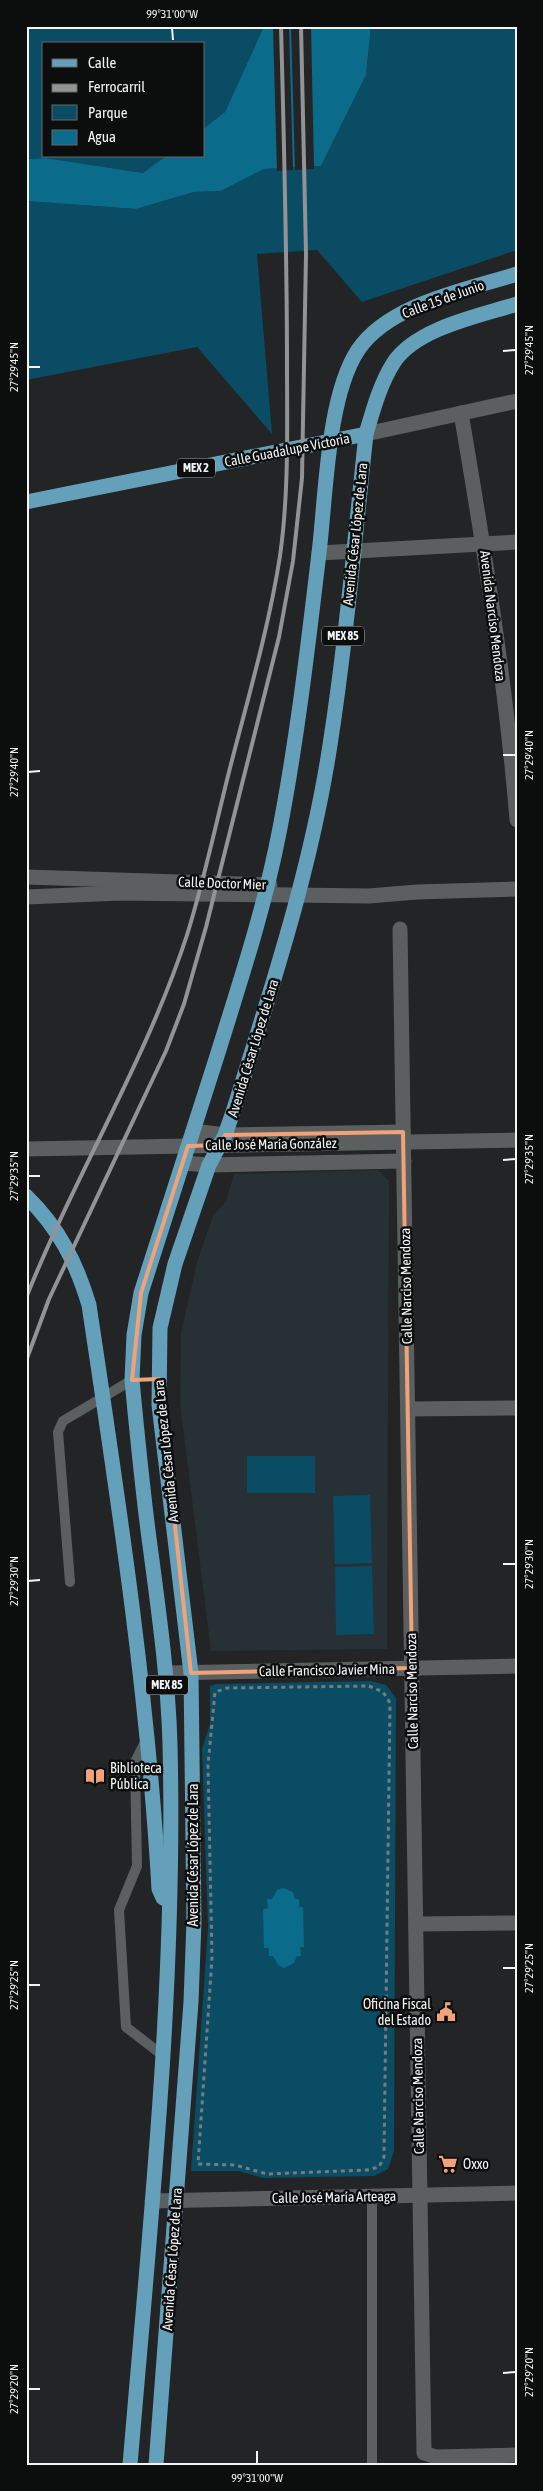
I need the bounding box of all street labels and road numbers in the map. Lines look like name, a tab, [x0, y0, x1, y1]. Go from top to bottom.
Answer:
street label: Calle 15 de Junio	[400, 277, 486, 321]
street label: Calle Guadalupe Victoria	[223, 430, 351, 470]
road number: MEX 2	[177, 458, 215, 478]
street label: Avenida César López de Lara	[340, 462, 370, 606]
street label: Avenida Narciso Mendoza	[477, 550, 509, 682]
road number: MEX 85	[322, 626, 364, 646]
street label: Calle Doctor Mier	[178, 873, 267, 893]
street label: Avenida César López de Lara	[224, 977, 282, 1119]
street label: Calle José María González	[205, 1135, 337, 1153]
street label: Calle Narciso Mendoza	[397, 1228, 415, 1344]
street label: Avenida César López de Lara	[151, 1379, 181, 1523]
street label: Calle Narciso Mendoza	[403, 1633, 421, 1749]
street label: Calle Francisco Javier Mina	[259, 1661, 395, 1679]
road number: MEX 85	[146, 1676, 188, 1694]
street label: Avenida César López de Lara	[185, 1783, 201, 1927]
street label: Calle Narciso Mendoza	[409, 2038, 427, 2154]
street label: Avenida César López de Lara	[159, 2187, 185, 2331]
street label: Calle José María Arteaga	[272, 2188, 396, 2206]

